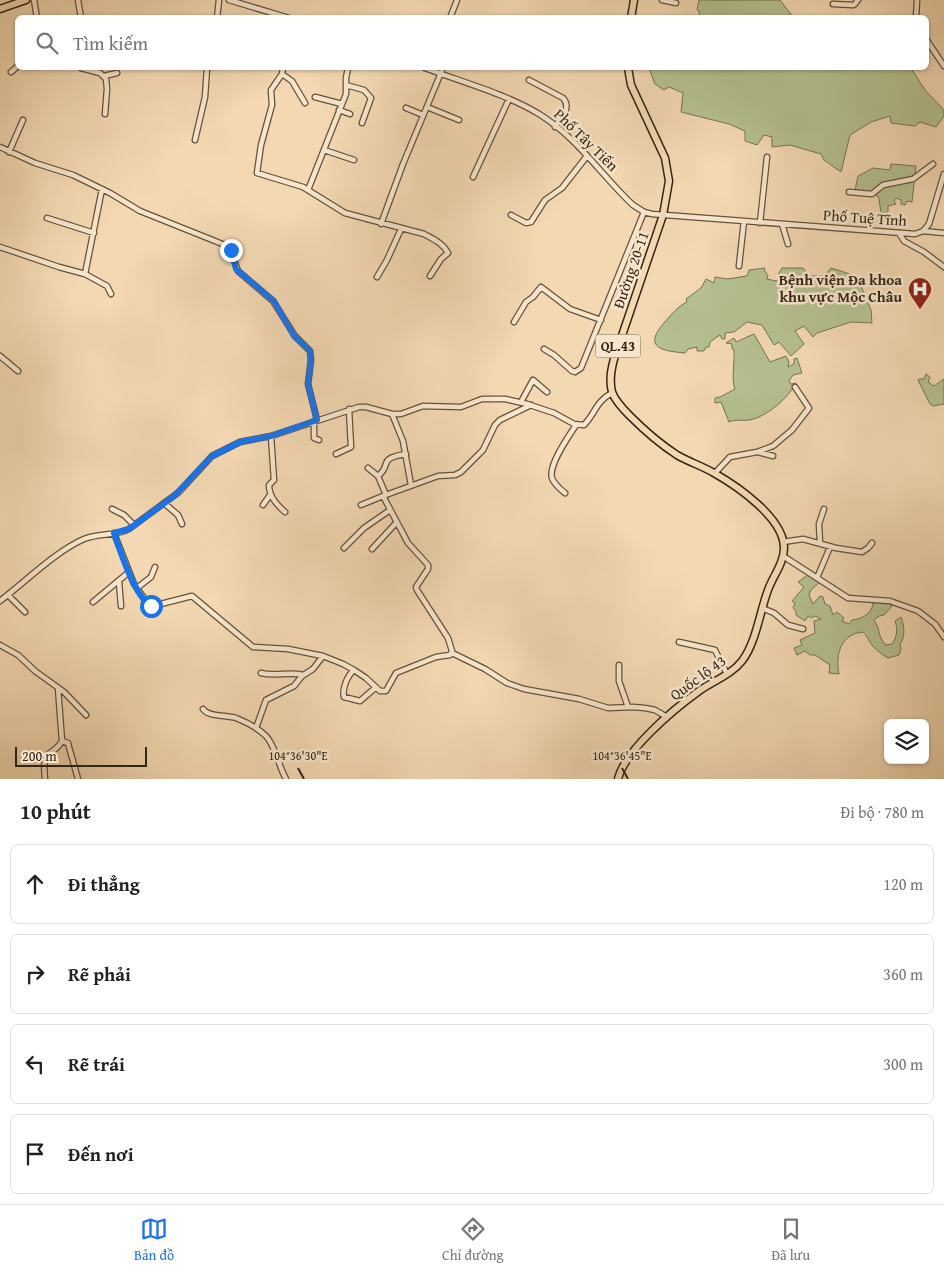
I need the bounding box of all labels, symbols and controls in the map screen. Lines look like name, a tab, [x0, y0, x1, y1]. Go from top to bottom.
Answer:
search box	[15, 15, 929, 70]
icon: search	[33, 29, 61, 57]
text: Tìm kiếm	[73, 29, 148, 57]
street label: Phố Tây Tiến	[550, 104, 623, 176]
street label: Phố Tuệ Tĩnh	[823, 204, 908, 231]
street label: Đường 20-11	[608, 229, 654, 311]
route end	[220, 239, 243, 262]
place label: Bệnh viện Đa khoa khu vực Mộc Châu	[779, 269, 902, 307]
hospital icon: Bệnh viện Đa khoa khu vực Mộc Châu	[907, 276, 933, 310]
road number: QL.43	[596, 334, 640, 358]
route start	[140, 595, 163, 618]
street label: Quốc lộ 43	[665, 650, 730, 705]
map controls	[884, 719, 929, 764]
button: layers	[884, 719, 929, 764]
scale bar	[15, 744, 148, 767]
text: 200 m	[22, 746, 57, 766]
text: 104°36'30"E	[268, 747, 328, 764]
text: 104°36'45"E	[592, 747, 652, 764]
text: 10 phút	[20, 796, 91, 827]
text: Đi bộ · 780 m	[840, 800, 924, 824]
icon: ahead	[21, 870, 49, 898]
text: Đi thẳng	[68, 870, 140, 898]
text: 120 m	[883, 872, 923, 896]
icon: right	[21, 960, 49, 988]
text: Rẽ phải	[68, 960, 131, 988]
text: 360 m	[883, 962, 923, 986]
icon: left	[21, 1050, 49, 1078]
text: Rẽ trái	[68, 1050, 125, 1078]
text: 300 m	[883, 1052, 923, 1076]
icon: arrive	[21, 1140, 49, 1168]
text: Đến nơi	[68, 1140, 134, 1168]
tab: Bản đồ	[134, 1215, 174, 1265]
tab: Chỉ đường	[442, 1215, 503, 1265]
tab: Đã lưu	[771, 1215, 810, 1265]

